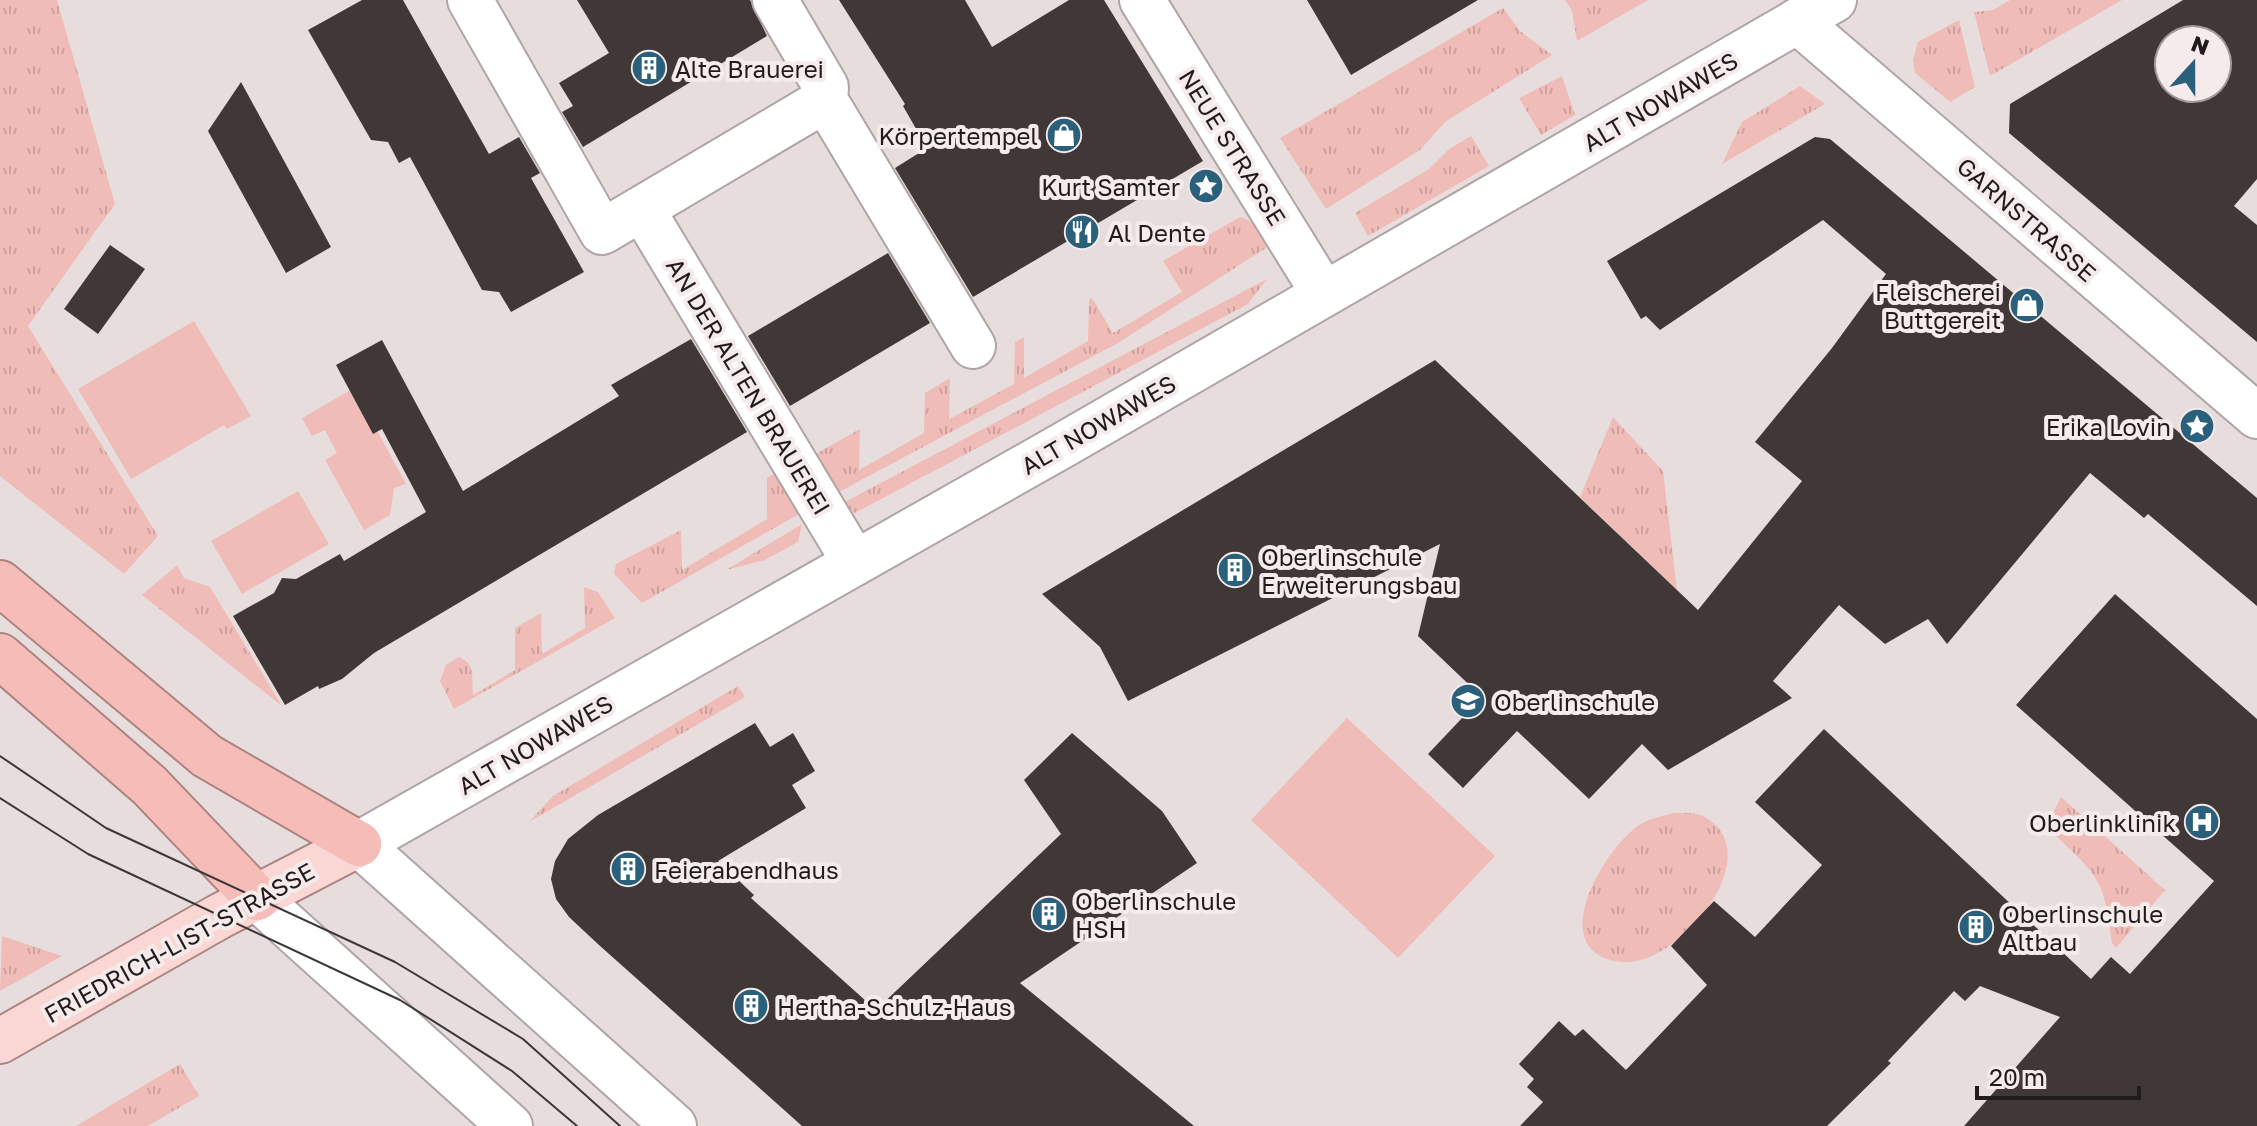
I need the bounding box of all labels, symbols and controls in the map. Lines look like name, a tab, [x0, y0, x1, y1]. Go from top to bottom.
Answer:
north arrow	[2153, 24, 2233, 104]
text: N	[2188, 29, 2213, 60]
street label: ALT NOWAWES	[1578, 45, 1742, 157]
building icon: Alte Brauerei	[630, 49, 668, 87]
place label: Alte Brauerei	[675, 54, 824, 83]
street label: NEUE STRASSE	[1173, 64, 1293, 230]
shop icon: Körpertempel	[1045, 116, 1083, 154]
place label: Körpertempel	[879, 121, 1038, 150]
street label: GARNSTRASSE	[1952, 151, 2102, 287]
place icon: Kurt Samter	[1187, 167, 1225, 205]
place label: Kurt Samter	[1041, 172, 1180, 201]
restaurant icon: Al Dente	[1063, 213, 1101, 251]
place label: Al Dente	[1108, 218, 1206, 247]
street label: AN DER ALTEN BRAUEREI	[661, 252, 837, 520]
place label: Fleischerei Buttgereit	[1875, 277, 2001, 334]
shop icon: Fleischerei Buttgereit	[2008, 286, 2046, 324]
street label: ALT NOWAWES	[1016, 368, 1180, 480]
place icon: Erika Lovin	[2178, 407, 2216, 445]
place label: Erika Lovin	[2046, 412, 2171, 441]
place label: Oberlinschule Erweiterungsbau	[1261, 542, 1458, 599]
building icon: Oberlinschule Erweiterungsbau	[1216, 551, 1254, 589]
school or university icon: Oberlinschule	[1449, 682, 1487, 720]
place label: Oberlinschule	[1494, 687, 1655, 716]
street label: ALT NOWAWES	[453, 688, 617, 800]
hospital icon: Oberlinklinik	[2183, 803, 2221, 841]
place label: Oberlinklinik	[2029, 808, 2176, 837]
building icon: Feierabendhaus	[609, 850, 647, 888]
place label: Feierabendhaus	[654, 855, 839, 884]
street label: FRIEDRICH-LIST-STRASSE	[39, 856, 319, 1028]
place label: Oberlinschule HSH	[1075, 886, 1236, 943]
building icon: Oberlinschule HSH	[1030, 895, 1068, 933]
place label: Oberlinschule Altbau	[2002, 899, 2163, 956]
building icon: Oberlinschule Altbau	[1957, 908, 1995, 946]
building icon: Hertha-Schulz-Haus	[732, 987, 770, 1025]
place label: Hertha-Schulz-Haus	[777, 992, 1012, 1021]
scale bar	[1977, 1050, 2139, 1100]
text: 20 m	[1989, 1062, 2045, 1091]

